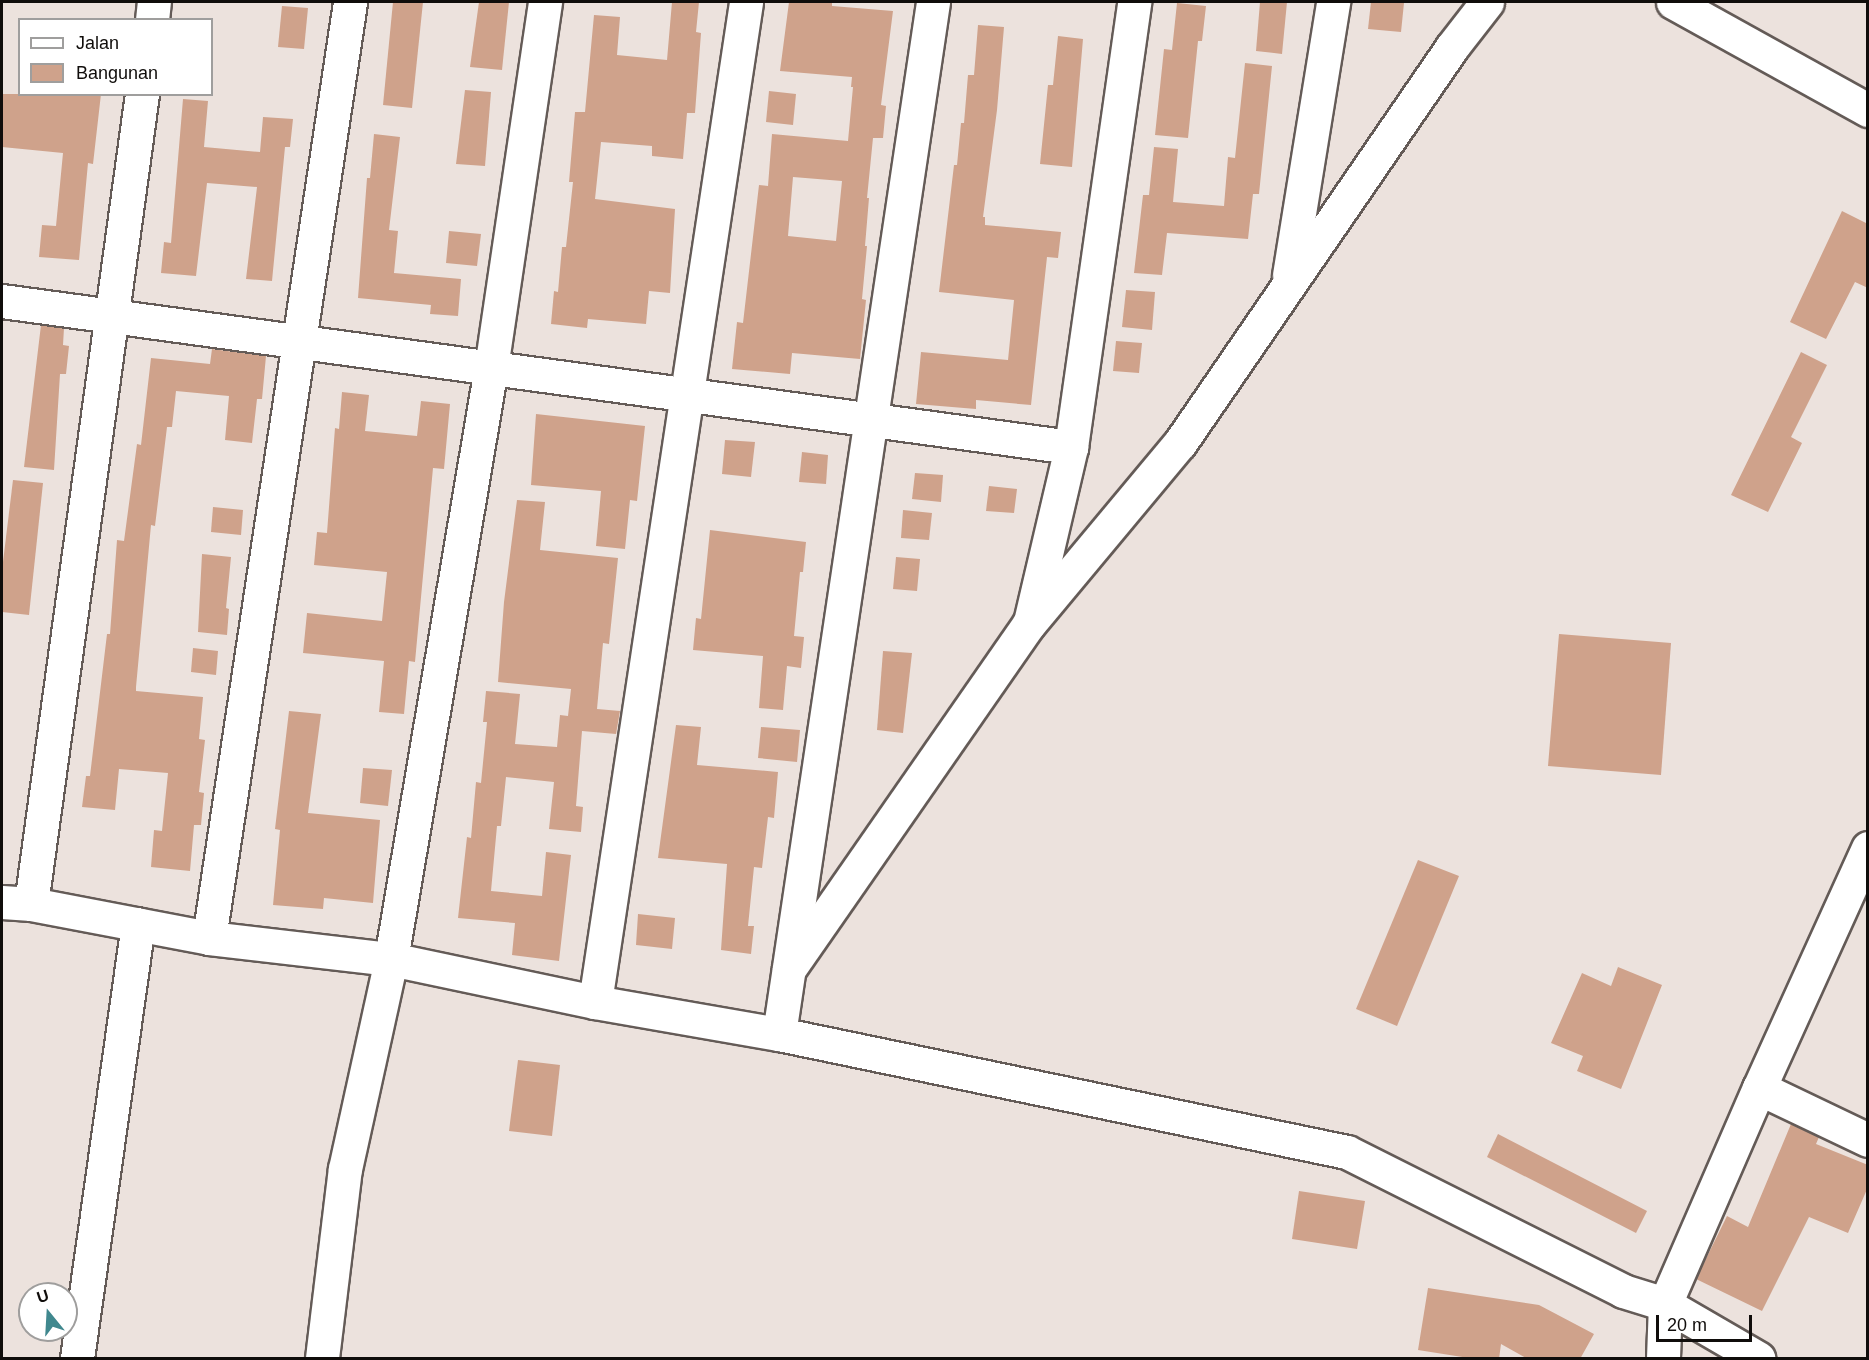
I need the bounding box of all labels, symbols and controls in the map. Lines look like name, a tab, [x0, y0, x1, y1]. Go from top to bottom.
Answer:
legend	[18, 18, 213, 96]
text: Jalan	[76, 33, 119, 53]
text: Bangunan	[76, 63, 158, 83]
north arrow	[18, 1282, 78, 1342]
text: U	[35, 1286, 51, 1306]
scale bar	[1659, 1303, 1755, 1341]
text: 20 m	[1667, 1315, 1707, 1335]

